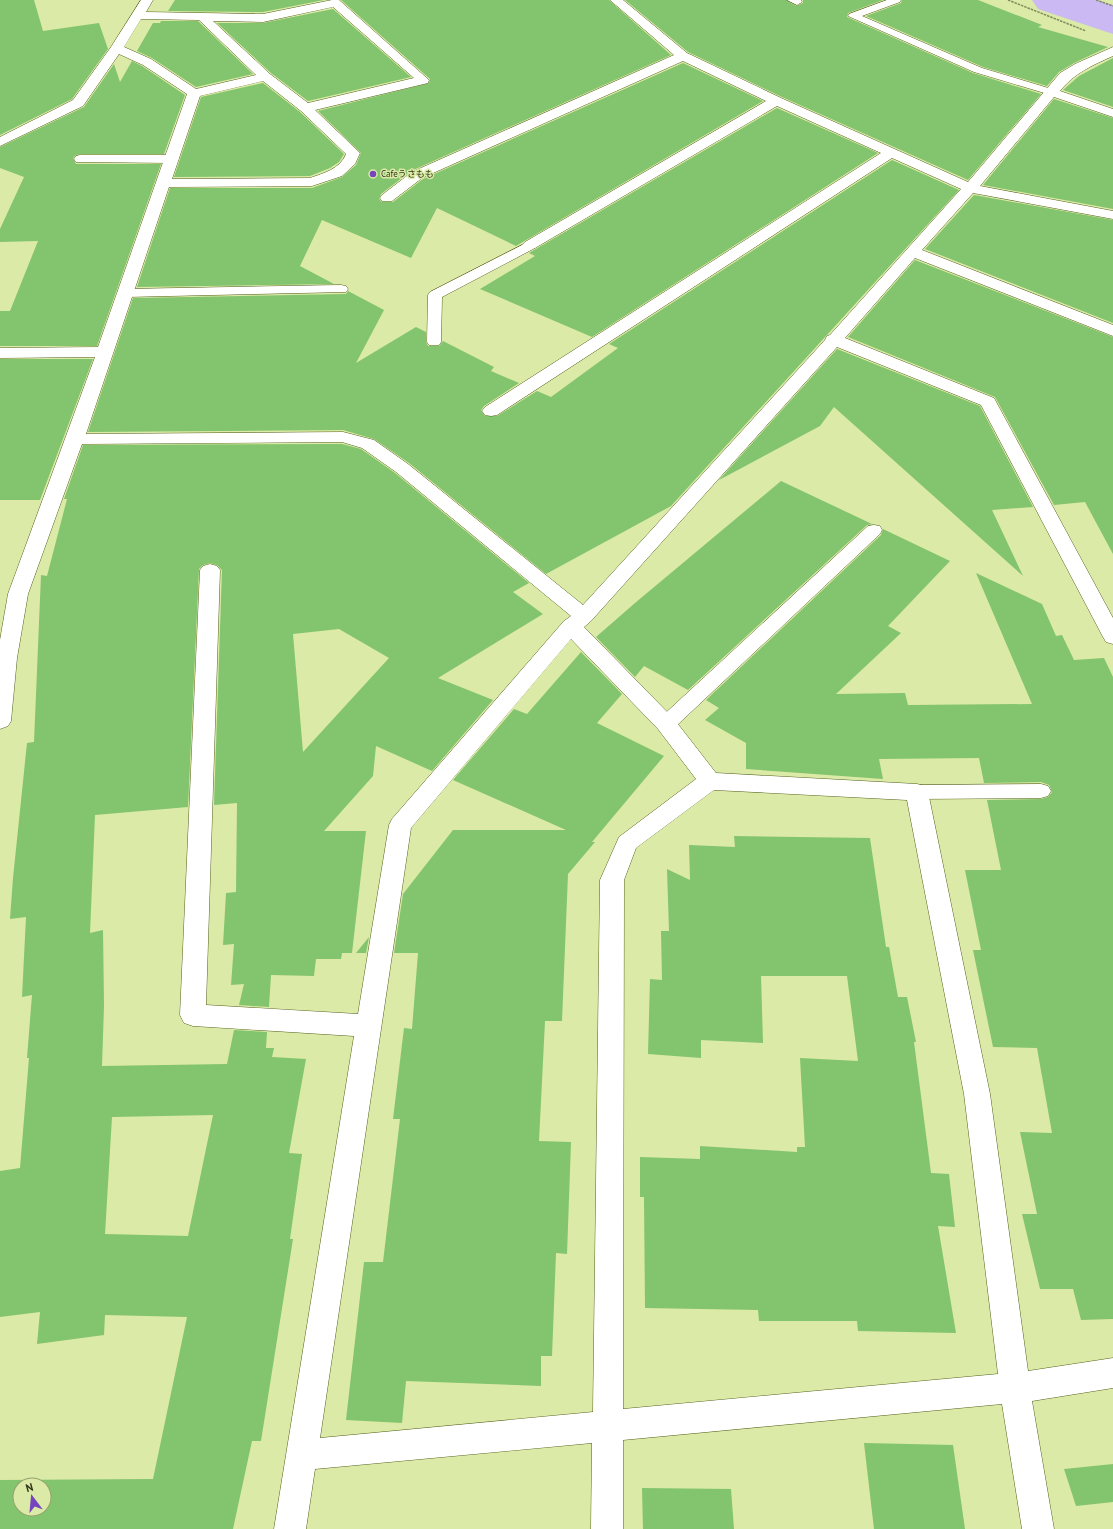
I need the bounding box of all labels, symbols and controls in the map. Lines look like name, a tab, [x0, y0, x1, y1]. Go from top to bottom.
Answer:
place label: Cafeうさもも	[381, 168, 434, 179]
marker: Cafeうさもも	[368, 169, 378, 179]
north arrow	[12, 1477, 52, 1517]
text: N	[24, 1480, 35, 1495]

